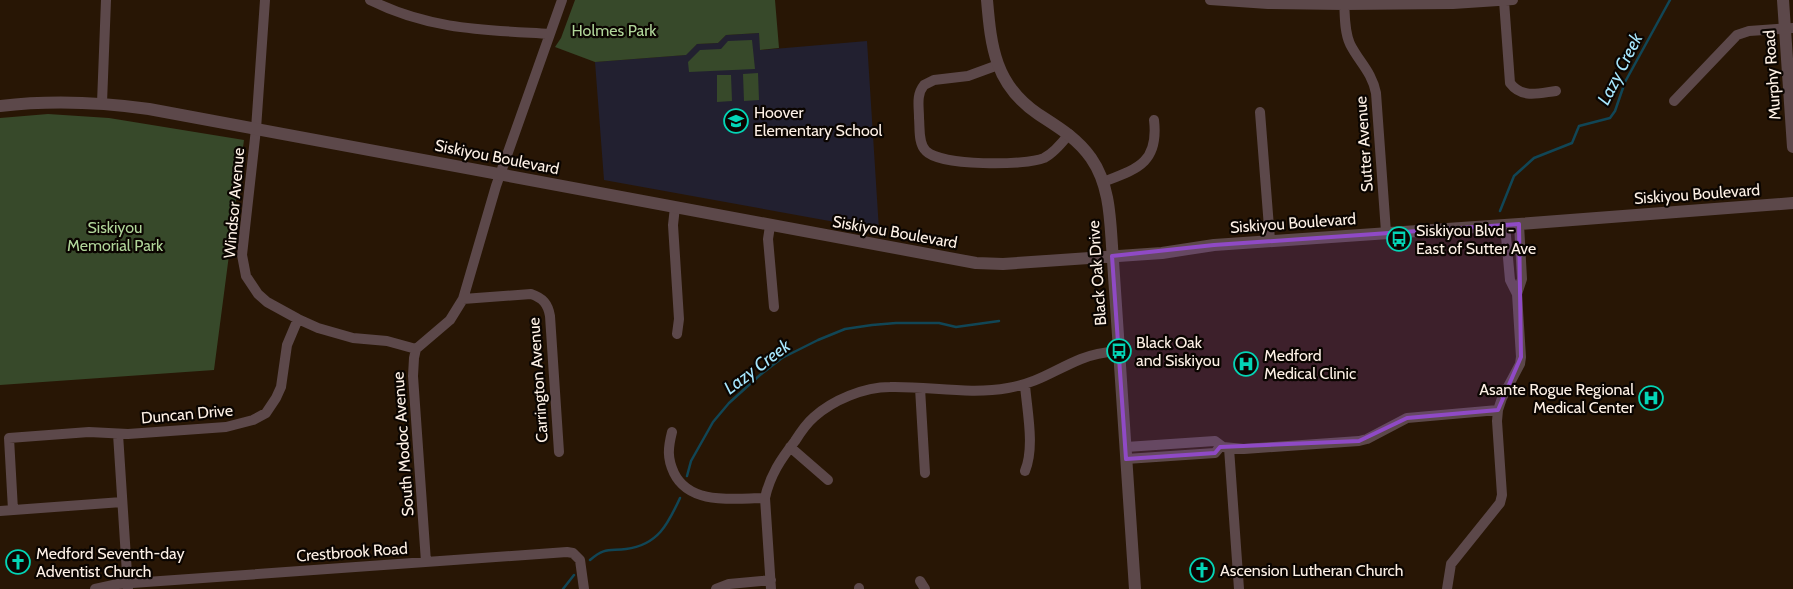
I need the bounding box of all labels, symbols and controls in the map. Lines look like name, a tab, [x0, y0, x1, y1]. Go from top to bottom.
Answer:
park label: Holmes Park	[572, 21, 657, 40]
water label: Lazy Creek	[1593, 28, 1648, 109]
street label: Murphy Road	[1759, 29, 1785, 121]
street label: Sutter Avenue	[1351, 95, 1377, 193]
place label: Hoover Elementary School	[754, 103, 882, 140]
school or university icon: Hoover Elementary School	[723, 108, 749, 134]
street label: Siskiyou Boulevard	[433, 136, 561, 178]
street label: Windsor Avenue	[220, 147, 248, 259]
street label: Siskiyou Boulevard	[1633, 180, 1761, 208]
street label: Siskiyou Boulevard	[1229, 209, 1357, 237]
street label: Siskiyou Boulevard	[831, 212, 959, 252]
park label: Siskiyou Memorial Park	[67, 218, 164, 255]
street label: Black Oak Drive	[1084, 220, 1110, 326]
place label: Siskiyou Blvd - East of Sutter Ave	[1416, 221, 1536, 258]
bus stop icon: Siskiyou Blvd - East of Sutter Ave	[1386, 226, 1412, 252]
street label: Carrington Avenue	[524, 317, 552, 443]
place label: Black Oak and Siskiyou	[1136, 333, 1220, 370]
water label: Lazy Creek	[719, 334, 796, 399]
bus stop icon: Black Oak and Siskiyou	[1106, 338, 1132, 364]
place label: Medford Medical Clinic	[1264, 346, 1356, 383]
hospital icon: Medford Medical Clinic	[1233, 351, 1259, 377]
street label: South Modoc Avenue	[388, 371, 418, 517]
place label: Asante Rogue Regional Medical Center	[1479, 380, 1635, 417]
hospital icon: Asante Rogue Regional Medical Center	[1638, 385, 1664, 411]
street label: Duncan Drive	[140, 401, 234, 427]
street label: Crestbrook Road	[296, 539, 408, 565]
place label: Medford Seventh-day Adventist Church	[36, 544, 185, 581]
church icon: Medford Seventh-day Adventist Church	[5, 549, 31, 575]
church icon: Ascension Lutheran Church	[1189, 557, 1215, 583]
place label: Ascension Lutheran Church	[1220, 561, 1404, 580]

